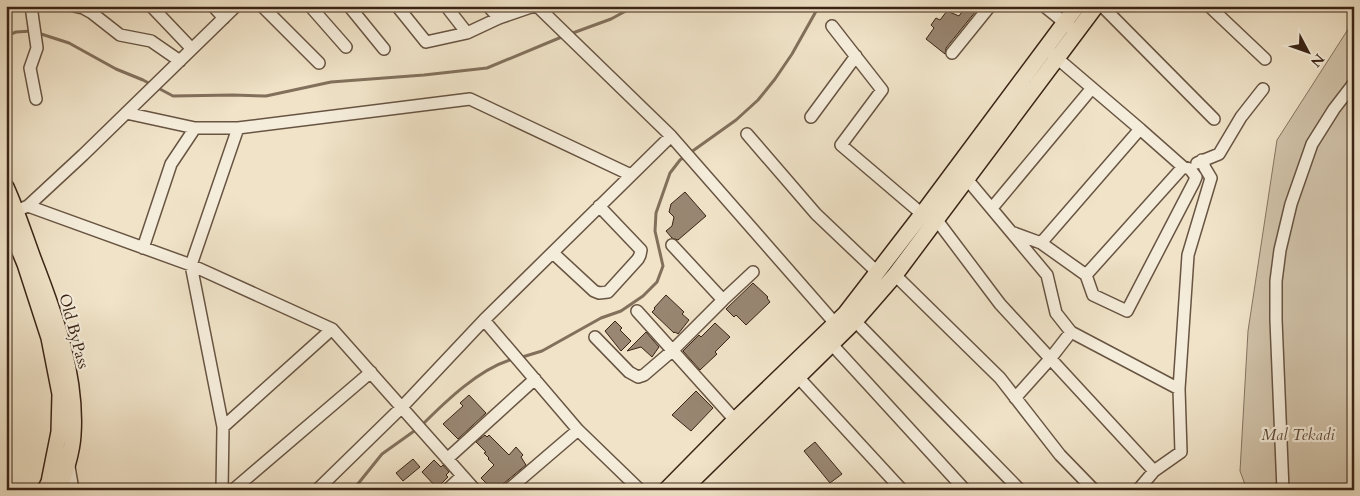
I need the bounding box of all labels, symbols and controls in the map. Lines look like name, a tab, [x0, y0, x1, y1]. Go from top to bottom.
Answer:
north arrow	[1282, 28, 1332, 78]
text: N	[1306, 49, 1329, 71]
street label: Old ByPass	[53, 291, 95, 371]
park label: Mal Tekadi	[1261, 424, 1335, 446]

